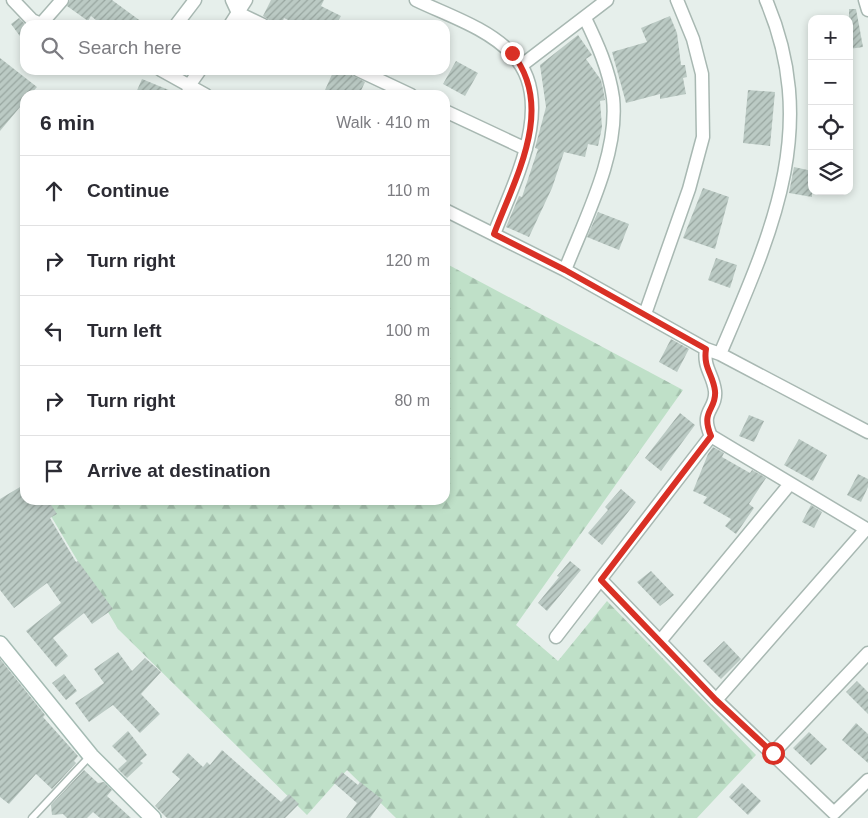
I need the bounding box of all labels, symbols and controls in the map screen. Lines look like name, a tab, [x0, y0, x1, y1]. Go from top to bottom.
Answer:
map controls	[808, 15, 853, 195]
button: +	[808, 15, 853, 60]
search box	[20, 20, 450, 75]
icon: search	[38, 34, 66, 62]
text: Search here	[78, 37, 182, 58]
route end	[501, 42, 524, 65]
button: −	[808, 60, 853, 105]
button: locate	[808, 105, 853, 150]
text: 6 min	[40, 111, 95, 134]
text: Walk · 410 m	[336, 114, 430, 131]
button: layers	[808, 150, 853, 195]
icon: ahead	[40, 177, 68, 205]
text: Continue	[87, 180, 169, 201]
text: 110 m	[387, 182, 430, 199]
icon: right	[40, 247, 68, 275]
text: Turn right	[87, 250, 175, 271]
text: 120 m	[386, 252, 430, 269]
icon: left	[40, 317, 68, 345]
text: Turn left	[87, 320, 162, 341]
text: 100 m	[386, 322, 430, 339]
icon: right	[40, 387, 68, 415]
text: Turn right	[87, 390, 175, 411]
text: 80 m	[394, 392, 430, 409]
icon: arrive	[40, 457, 68, 485]
text: Arrive at destination	[87, 460, 271, 481]
route start	[762, 742, 785, 765]

